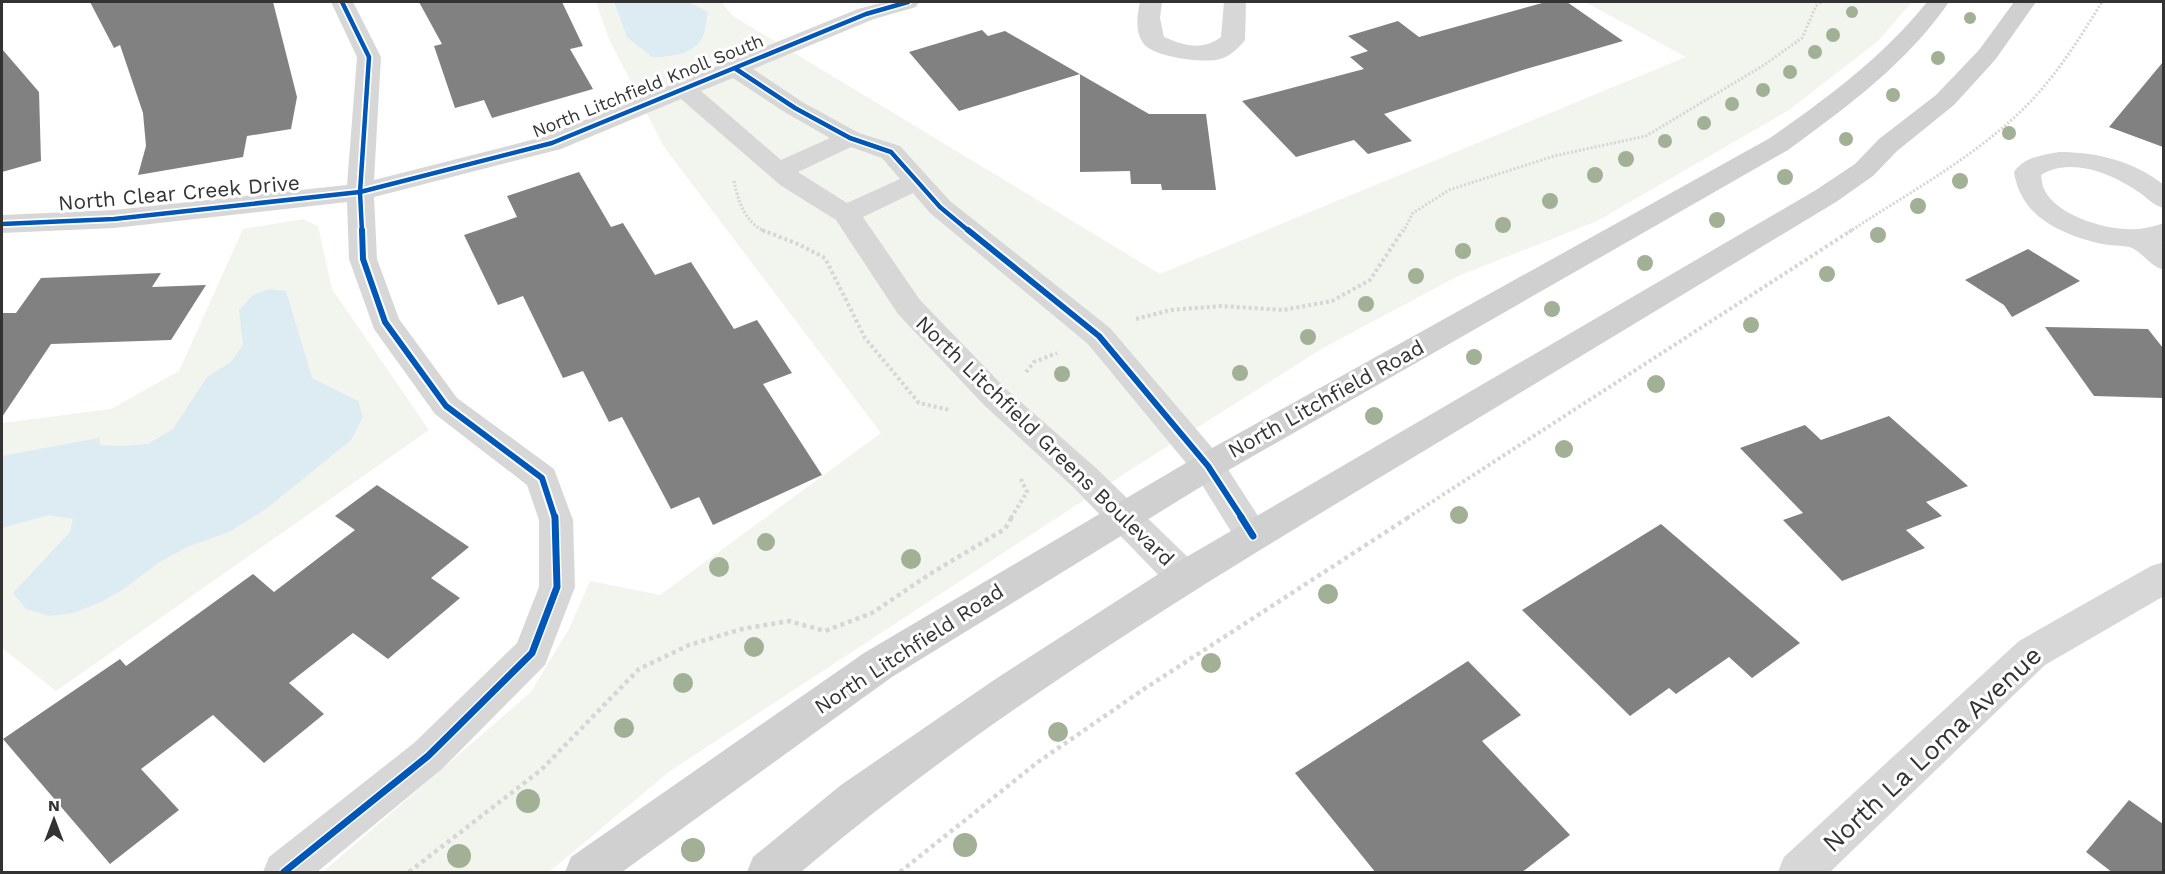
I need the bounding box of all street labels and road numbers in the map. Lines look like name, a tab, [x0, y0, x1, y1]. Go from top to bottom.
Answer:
street label: North Litchfield Knoll South	[529, 29, 766, 142]
street label: North Clear Creek Drive	[57, 169, 301, 216]
street label: North Litchfield Greens Boulevard	[911, 310, 1180, 571]
street label: North Litchfield Road	[1223, 334, 1428, 463]
street label: North Litchfield Road	[810, 578, 1008, 719]
street label: North La Loma Avenue	[1816, 640, 2048, 858]

